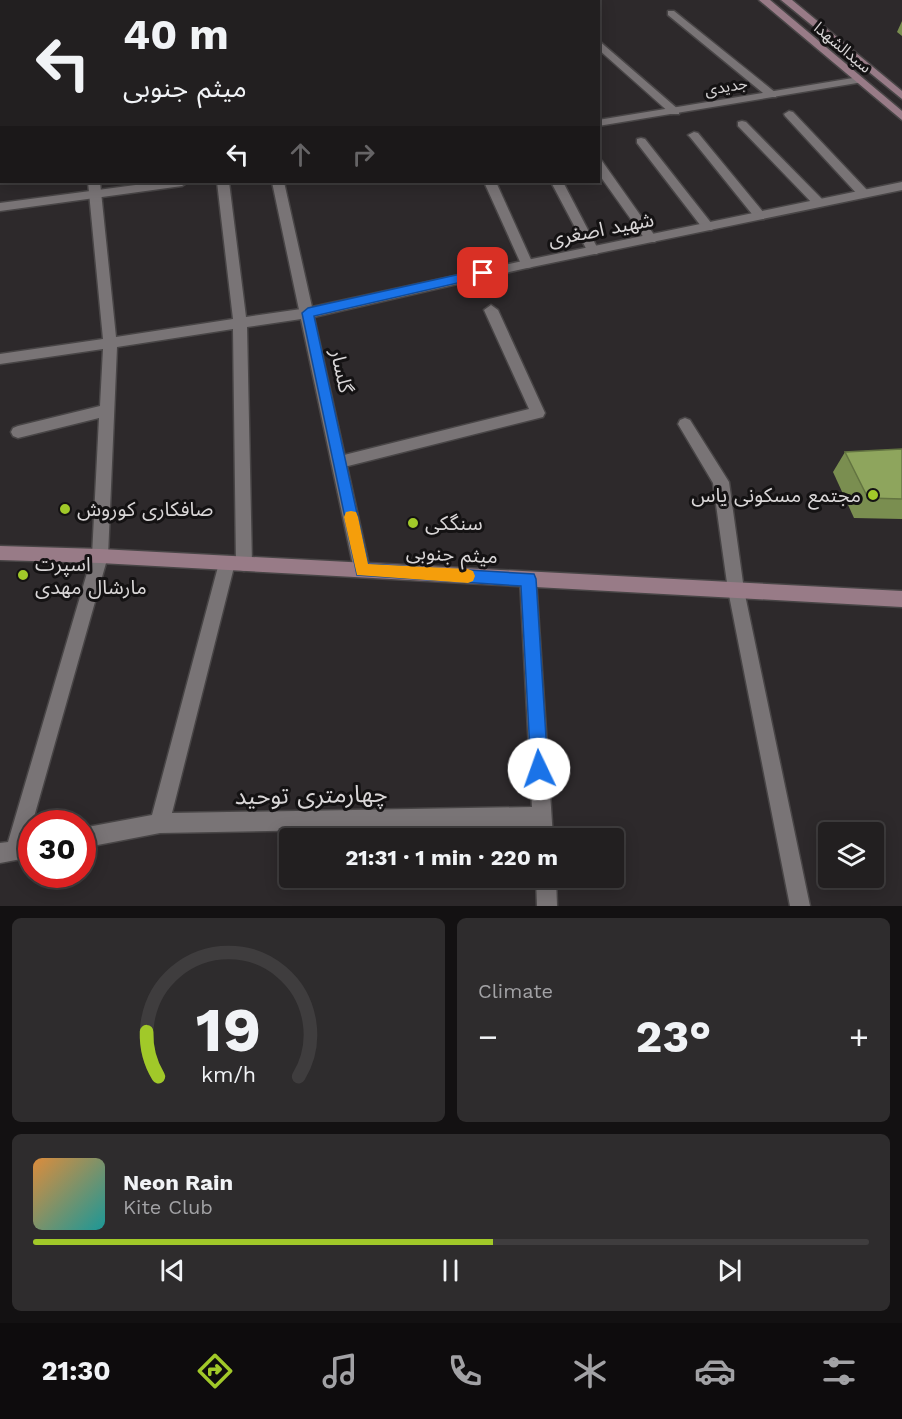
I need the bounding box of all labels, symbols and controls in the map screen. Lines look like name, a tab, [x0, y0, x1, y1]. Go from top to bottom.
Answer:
text: 40 m	[123, 10, 229, 59]
street label: سیدالشهدا	[810, 18, 875, 77]
icon: left	[24, 24, 102, 102]
text: میثم جنوبی	[123, 72, 247, 104]
street label: جدیدی	[703, 73, 749, 100]
icon: left	[221, 138, 254, 171]
icon: ahead	[284, 138, 317, 171]
icon: right	[347, 138, 380, 171]
street label: شهید اصغری	[546, 207, 656, 251]
pin	[457, 247, 508, 298]
icon: arrive	[466, 256, 499, 289]
street label: گلسار	[325, 346, 359, 396]
place label: مجتمع مسکونی یاس	[691, 483, 861, 510]
marker: مجتمع مسکونی یاس	[866, 488, 880, 502]
place label: صافکاری کوروش	[77, 497, 213, 521]
marker: صافکاری کوروش	[58, 502, 72, 516]
place label: سنگکی	[425, 511, 483, 535]
marker: سنگکی	[406, 516, 420, 530]
street label: میثم جنوبی	[405, 540, 498, 571]
place label: اسپرت مارشال مهدی	[35, 552, 147, 599]
marker: اسپرت مارشال مهدی	[16, 568, 30, 582]
position arrow	[507, 737, 571, 801]
street label: چهارمتری توحید	[234, 780, 388, 811]
speed limit sign: 30	[18, 810, 96, 888]
map controls	[818, 822, 884, 888]
button: layers	[818, 822, 884, 888]
text: 21:31 · 1 min · 220 m	[345, 845, 558, 870]
text: Climate	[478, 979, 553, 1003]
text: 19	[196, 993, 261, 1066]
text: 23°	[636, 1010, 711, 1063]
text: −	[478, 1017, 498, 1056]
text: +	[849, 1017, 869, 1056]
text: km/h	[201, 1062, 256, 1087]
text: Neon Rain	[123, 1170, 233, 1195]
text: Kite Club	[123, 1195, 213, 1219]
icon: previous	[156, 1254, 189, 1287]
icon: pause	[434, 1254, 467, 1287]
icon: next	[713, 1254, 746, 1287]
icon: directions	[194, 1350, 236, 1392]
icon: music	[319, 1350, 361, 1392]
icon: phone	[444, 1350, 486, 1392]
icon: climate	[569, 1350, 611, 1392]
icon: car	[694, 1350, 736, 1392]
icon: filters	[818, 1350, 860, 1392]
text: 21:30	[41, 1355, 111, 1387]

